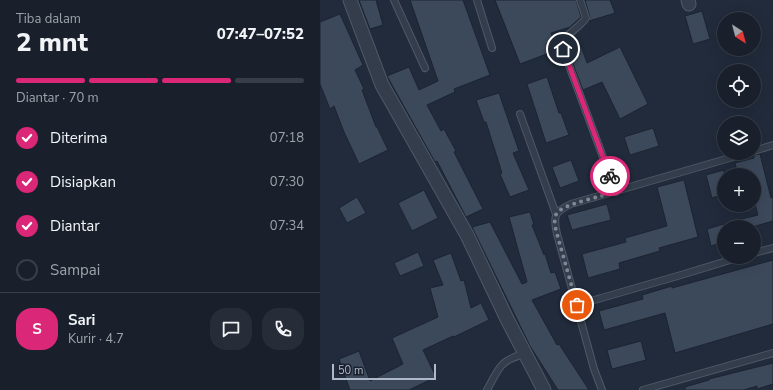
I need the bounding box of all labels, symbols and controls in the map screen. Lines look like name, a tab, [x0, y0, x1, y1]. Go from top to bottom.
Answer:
text: Tiba dalam	[16, 10, 81, 28]
north arrow	[717, 12, 761, 56]
map controls	[717, 12, 761, 264]
text: 07:47–07:52	[217, 24, 304, 44]
text: 2 mnt	[16, 25, 88, 60]
pin	[546, 32, 580, 66]
icon: home	[552, 38, 574, 60]
button: locate	[717, 64, 761, 108]
text: Diantar · 70 m	[16, 89, 99, 107]
button: layers	[717, 116, 761, 160]
icon: check	[16, 127, 38, 149]
text: Diterima	[50, 128, 107, 148]
text: 07:18	[270, 129, 304, 147]
courier	[590, 156, 630, 196]
icon: bike	[599, 165, 621, 187]
button: +	[717, 168, 761, 212]
icon: check	[16, 171, 38, 193]
text: Disiapkan	[50, 172, 116, 192]
text: 07:30	[270, 173, 304, 191]
icon: check	[16, 215, 38, 237]
text: Diantar	[50, 216, 100, 236]
text: 07:34	[270, 217, 304, 235]
button: −	[717, 220, 761, 264]
text: Sampai	[50, 260, 100, 280]
pin	[560, 288, 594, 322]
icon: bag	[566, 294, 588, 316]
button: chat	[210, 308, 252, 350]
button: phone	[262, 308, 304, 350]
text: Sari	[68, 310, 95, 330]
text: S	[32, 319, 42, 339]
text: Kurir · 4.7	[68, 330, 124, 348]
scale bar	[332, 362, 436, 381]
text: 50 m	[338, 363, 363, 378]

